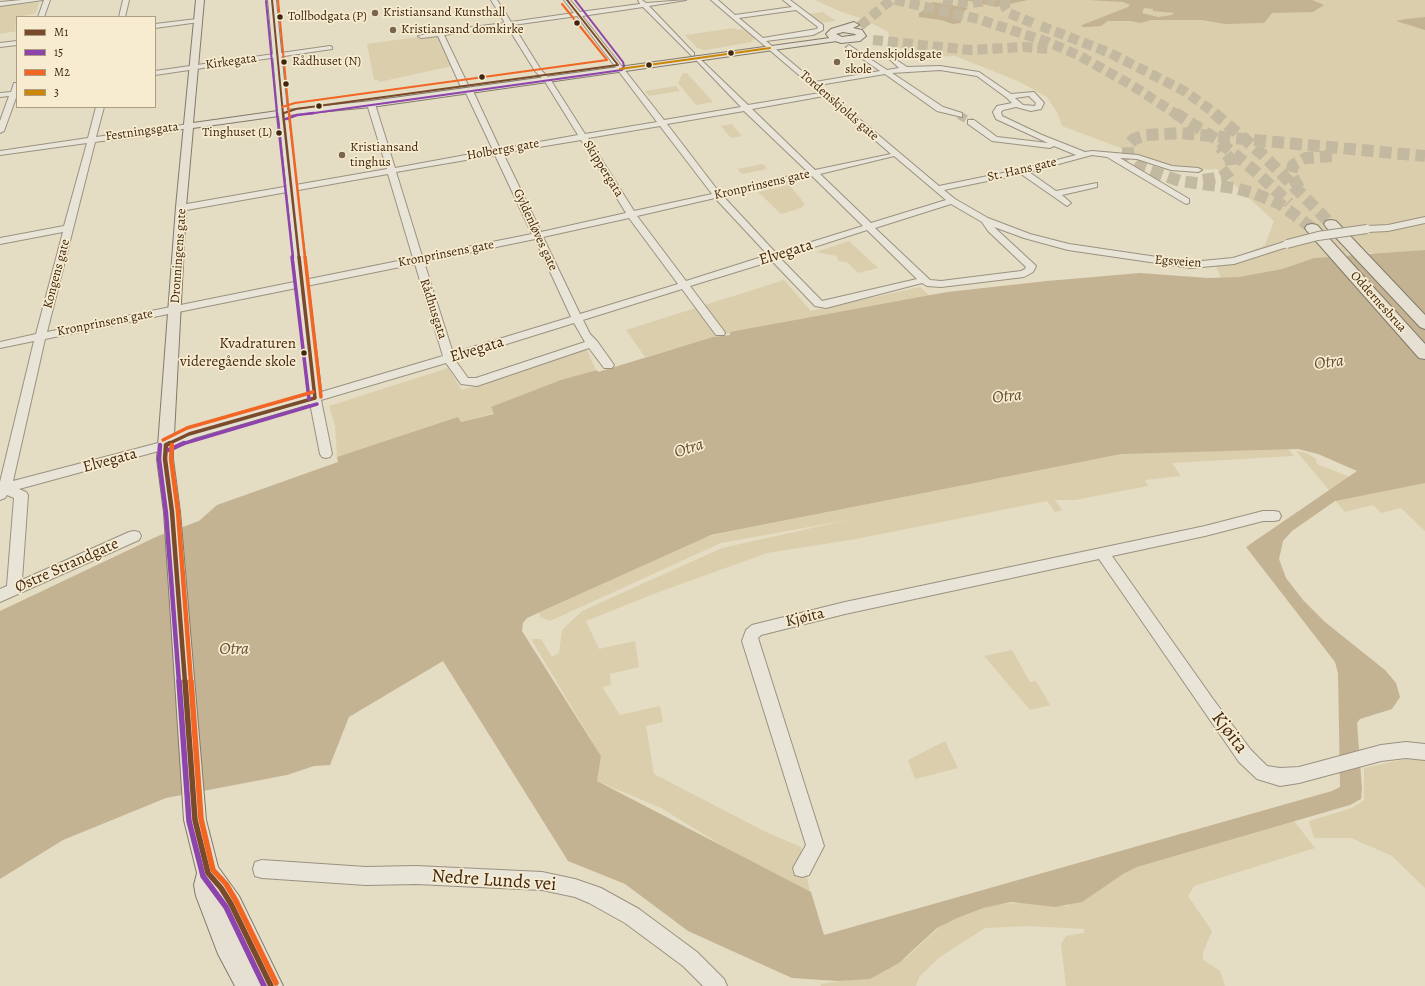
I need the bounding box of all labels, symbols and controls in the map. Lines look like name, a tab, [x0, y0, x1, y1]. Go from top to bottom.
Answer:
place label: Kristiansand Kunsthall	[383, 5, 505, 21]
marker: Kristiansand Kunsthall	[370, 8, 380, 18]
place label: Tollbodgata (P)	[288, 9, 367, 25]
marker: Tollbodgata (P)	[275, 12, 285, 22]
legend	[16, 16, 156, 108]
unlabelled marker	[572, 18, 582, 28]
place label: Kristiansand domkirke	[401, 22, 524, 38]
text: M1	[54, 24, 68, 40]
marker: Kristiansand domkirke	[388, 25, 398, 35]
text: 15	[54, 44, 63, 60]
place label: Tordenskjoldsgate skole	[845, 47, 942, 78]
unlabelled marker	[726, 48, 736, 58]
street label: Kirkegata	[204, 51, 258, 73]
place label: Rådhuset (N)	[292, 54, 361, 70]
marker: Rådhuset (N)	[279, 57, 289, 67]
marker: Tordenskjoldsgate skole	[832, 57, 842, 67]
unlabelled marker	[644, 60, 654, 70]
text: M2	[54, 64, 70, 80]
street label: Tordenskjolds gate	[796, 67, 882, 145]
unlabelled marker	[477, 72, 487, 82]
unlabelled marker	[281, 79, 291, 89]
text: 3	[54, 84, 59, 100]
unlabelled marker	[314, 101, 324, 111]
street label: Festningsgata	[104, 119, 180, 145]
place label: Tinghuset (L)	[202, 125, 272, 141]
marker: Tinghuset (L)	[274, 128, 284, 138]
street label: Holbergs gate	[465, 136, 541, 164]
street label: Skippergata	[579, 138, 627, 200]
place label: Kristiansand tinghus	[350, 140, 419, 171]
marker: Kristiansand tinghus	[337, 150, 347, 160]
street label: St. Hans gate	[986, 154, 1058, 186]
street label: Kronprinsens gate	[713, 166, 811, 204]
street label: Gyldenløves gate	[509, 187, 561, 273]
street label: Dronningens gate	[168, 208, 190, 304]
street label: Elvegata	[757, 236, 815, 270]
street label: Kronprinsens gate	[397, 237, 495, 271]
street label: Kongens gate	[40, 238, 74, 310]
street label: Egsveien	[1154, 253, 1202, 271]
street label: Oddernesbrua	[1347, 268, 1409, 336]
street label: Rådhusgata	[416, 277, 450, 341]
street label: Kronprinsens gate	[56, 306, 154, 340]
street label: Elvegata	[448, 333, 506, 367]
place label: Kvadraturen videregående skole	[180, 335, 296, 370]
marker: Kvadraturen videregående skole	[299, 348, 309, 358]
water label: Otra	[1313, 351, 1345, 375]
water label: Otra	[991, 385, 1023, 409]
water label: Otra	[672, 435, 706, 463]
street label: Elvegata	[81, 445, 139, 477]
street label: Østre Strandgate	[12, 535, 122, 597]
street label: Kjøita	[784, 604, 826, 632]
water label: Otra	[219, 640, 249, 660]
street label: Kjøita	[1206, 708, 1252, 758]
street label: Nedre Lunds vei	[431, 865, 557, 897]

